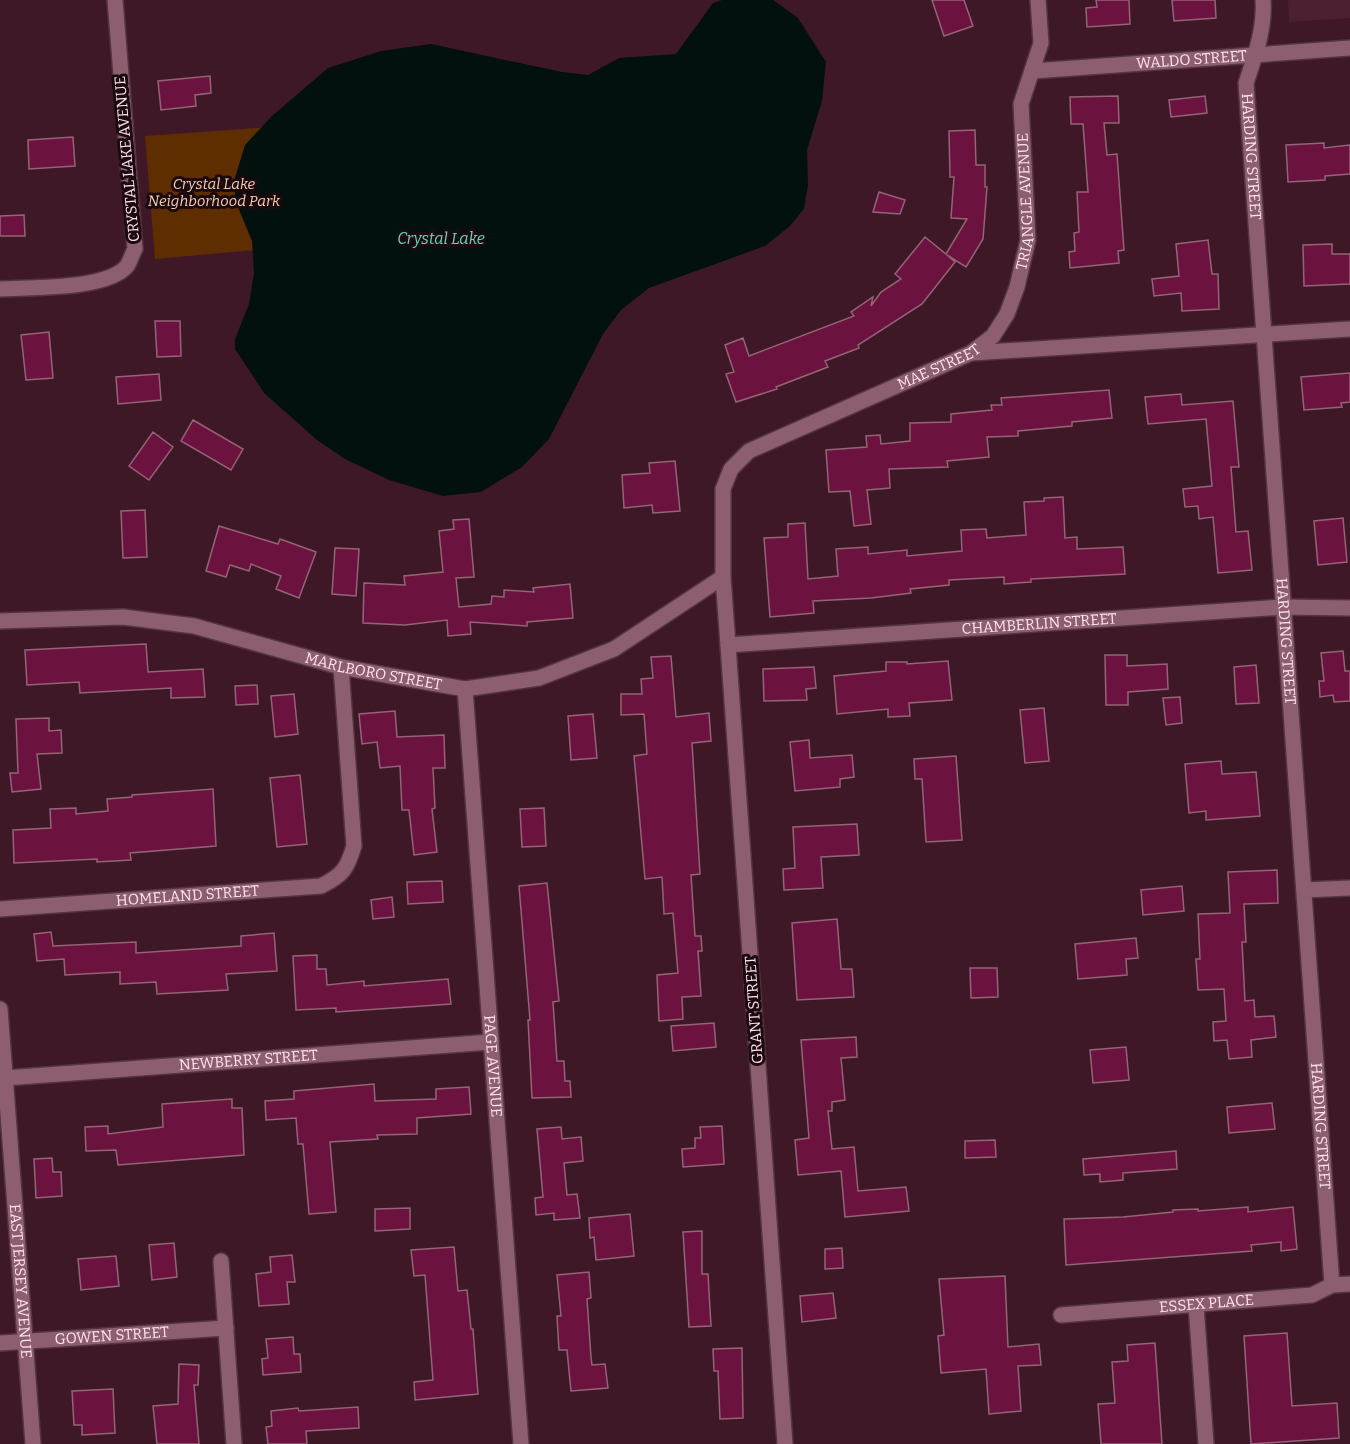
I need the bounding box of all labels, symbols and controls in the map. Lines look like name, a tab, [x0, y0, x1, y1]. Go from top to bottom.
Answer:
street label: WALDO STREET	[1136, 46, 1248, 72]
street label: CRYSTAL LAKE AVENUE	[111, 75, 143, 243]
street label: HARDING STREET	[1238, 92, 1265, 221]
street label: TRIANGLE AVENUE	[1012, 133, 1038, 272]
park label: Crystal Lake Neighborhood Park	[148, 175, 281, 210]
water label: Crystal Lake	[397, 229, 485, 248]
street label: MAE STREET	[895, 340, 984, 393]
street label: HARDING STREET	[1272, 577, 1299, 706]
street label: CHAMBERLIN STREET	[961, 609, 1118, 638]
street label: MARLBORO STREET	[303, 648, 444, 694]
street label: HOMELAND STREET	[115, 881, 260, 910]
street label: GRANT STREET	[741, 955, 767, 1064]
street label: PAGE AVENUE	[480, 1014, 506, 1118]
street label: NEWBERRY STREET	[178, 1046, 319, 1074]
street label: HARDING STREET	[1307, 1062, 1334, 1190]
street label: EAST JERSEY AVENUE	[6, 1203, 35, 1359]
street label: ESSEX PLACE	[1158, 1291, 1255, 1316]
street label: GOWEN STREET	[54, 1323, 170, 1348]

